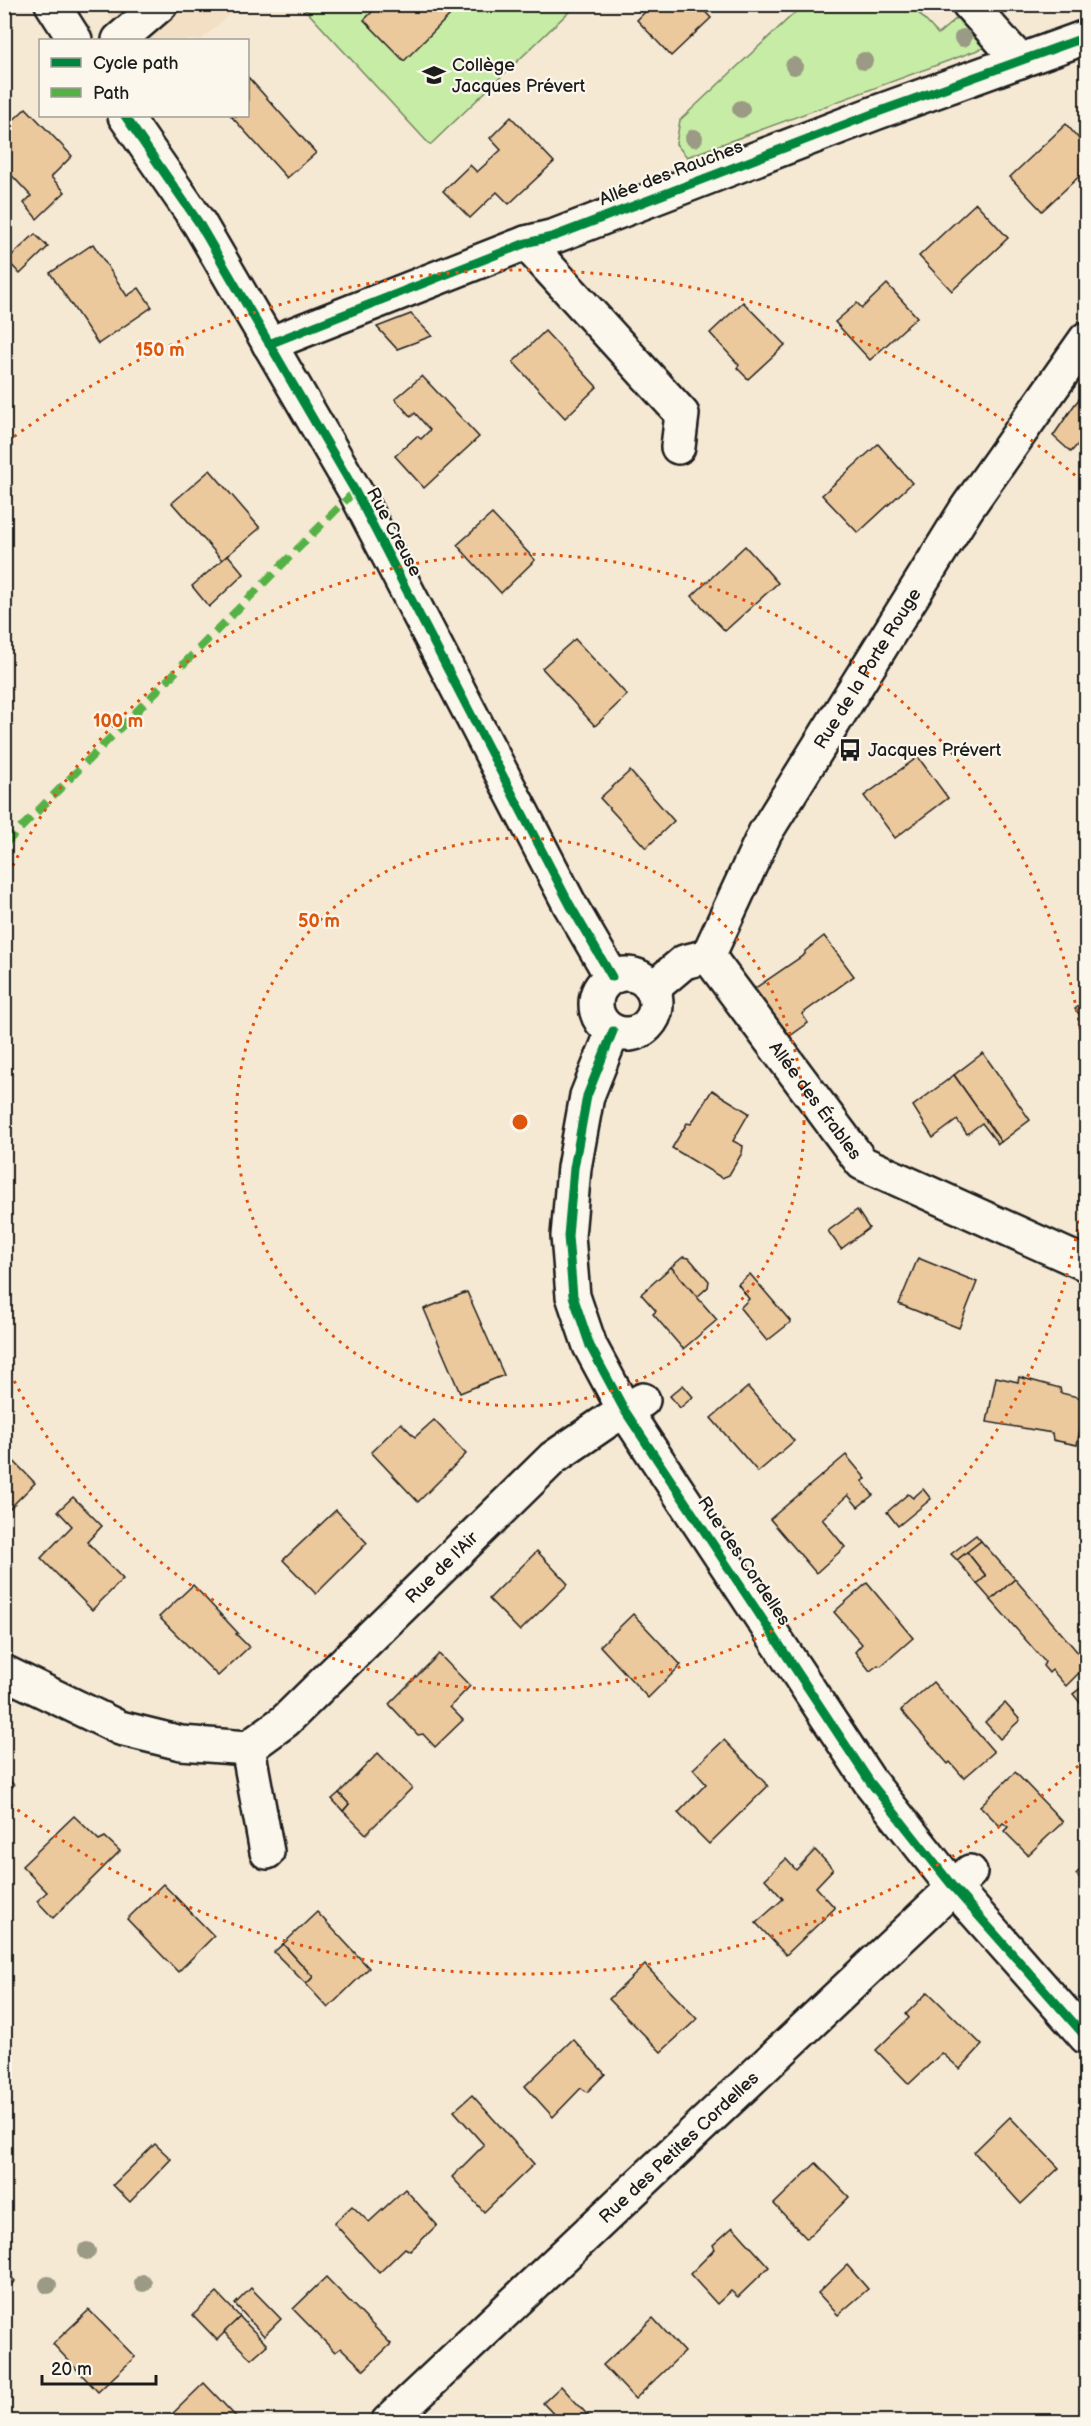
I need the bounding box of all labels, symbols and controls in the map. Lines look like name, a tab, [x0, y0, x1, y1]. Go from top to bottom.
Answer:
legend	[39, 39, 249, 117]
text: Cycle path	[93, 53, 179, 74]
place label: Collège Jacques Prévert	[452, 55, 586, 97]
school or university icon: Collège Jacques Prévert	[421, 62, 447, 88]
text: Path	[93, 83, 129, 104]
street label: Allée des Rauches	[596, 136, 746, 210]
text: 150 m	[135, 340, 185, 361]
street label: Rue Creuse	[362, 484, 426, 580]
street label: Rue de la Porte Rouge	[809, 584, 925, 753]
text: 100 m	[93, 711, 143, 732]
bus stop icon: Jacques Prévert	[837, 737, 863, 763]
place label: Jacques Prévert	[868, 740, 1002, 761]
text: 50 m	[298, 911, 340, 932]
street label: Allée des Érables	[765, 1037, 866, 1164]
centre of rings	[510, 1112, 530, 1132]
street label: Rue des Cordelles	[693, 1493, 795, 1629]
street label: Rue de l'Air	[401, 1527, 482, 1607]
street label: Rue des Petites Cordelles	[595, 2067, 763, 2228]
scale bar	[42, 2348, 156, 2386]
text: 20 m	[51, 2359, 92, 2380]

